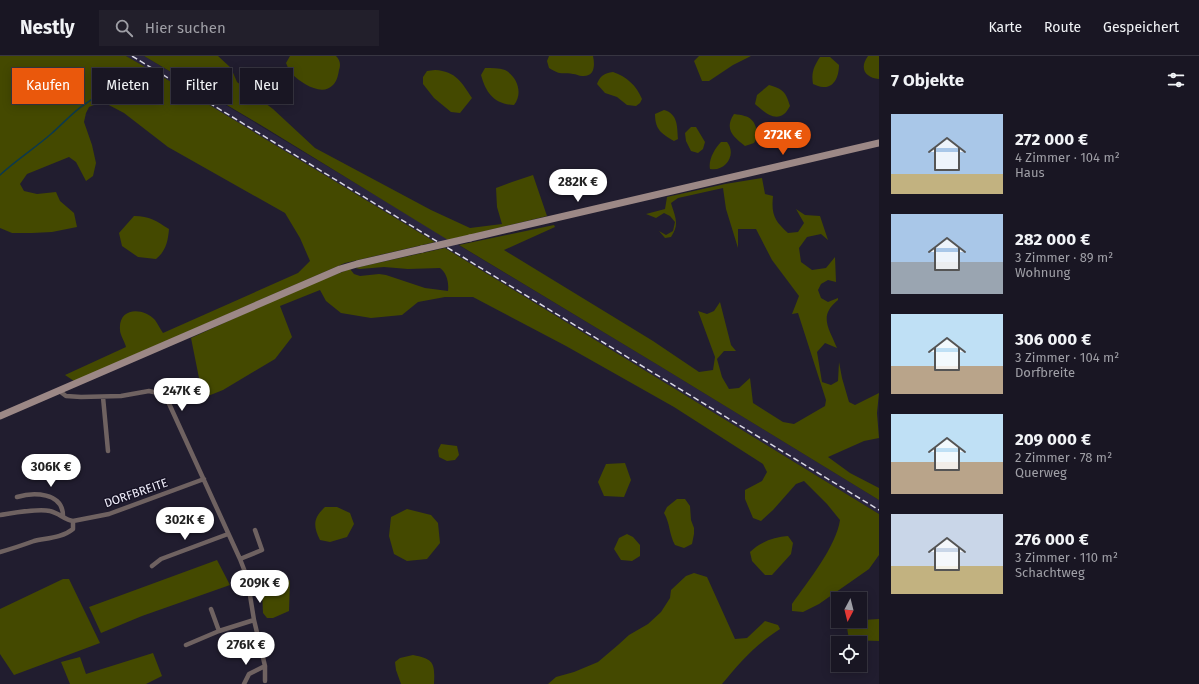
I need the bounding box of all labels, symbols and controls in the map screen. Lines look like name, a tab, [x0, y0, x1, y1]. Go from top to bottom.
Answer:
search box	[99, 10, 379, 46]
text: Nestly	[20, 16, 75, 39]
icon: search	[113, 17, 135, 39]
text: Hier suchen	[145, 19, 226, 37]
text: Karte	[988, 19, 1022, 36]
text: Route	[1044, 19, 1081, 36]
text: Gespeichert	[1103, 19, 1179, 36]
chip: Kaufen	[12, 68, 84, 104]
chip: Mieten	[92, 68, 163, 104]
chip: Filter	[171, 68, 232, 104]
chip: Neu	[240, 68, 293, 104]
icon: filters	[1165, 69, 1187, 91]
text: 7 Objekte	[891, 70, 964, 91]
pin: 272K €	[750, 122, 816, 156]
text: 272K €	[764, 127, 802, 142]
text: 272 000 €	[1015, 129, 1088, 150]
icon: home	[923, 130, 971, 178]
text: 4 Zimmer · 104 m²	[1015, 150, 1120, 165]
text: Haus	[1015, 165, 1045, 180]
pin: 282K €	[545, 169, 611, 203]
text: 282K €	[558, 174, 598, 189]
text: 282 000 €	[1015, 229, 1090, 250]
icon: home	[923, 230, 971, 278]
text: 3 Zimmer · 89 m²	[1015, 250, 1113, 265]
text: Wohnung	[1015, 265, 1070, 280]
text: 306 000 €	[1015, 329, 1091, 350]
icon: home	[923, 330, 971, 378]
text: 3 Zimmer · 104 m²	[1015, 350, 1119, 365]
text: Dorfbreite	[1015, 365, 1075, 380]
pin: 247K €	[149, 378, 215, 412]
text: 247K €	[163, 383, 201, 398]
text: 209 000 €	[1015, 429, 1091, 450]
icon: home	[923, 430, 971, 478]
text: 2 Zimmer · 78 m²	[1015, 450, 1112, 465]
pin: 306K €	[18, 454, 84, 488]
text: 306K €	[31, 459, 71, 474]
text: Querweg	[1015, 465, 1067, 480]
street label: DORFBREITE	[102, 476, 170, 510]
pin: 302K €	[152, 507, 218, 541]
text: 302K €	[165, 512, 205, 527]
text: 276 000 €	[1015, 529, 1089, 550]
icon: home	[923, 530, 971, 578]
text: 3 Zimmer · 110 m²	[1015, 550, 1118, 565]
text: Schachtweg	[1015, 565, 1085, 580]
pin: 209K €	[227, 570, 293, 604]
text: 209K €	[240, 575, 280, 590]
north arrow	[831, 592, 867, 628]
map controls	[831, 592, 867, 672]
pin: 276K €	[213, 632, 279, 666]
button: locate	[831, 636, 867, 672]
text: 276K €	[227, 637, 265, 652]

